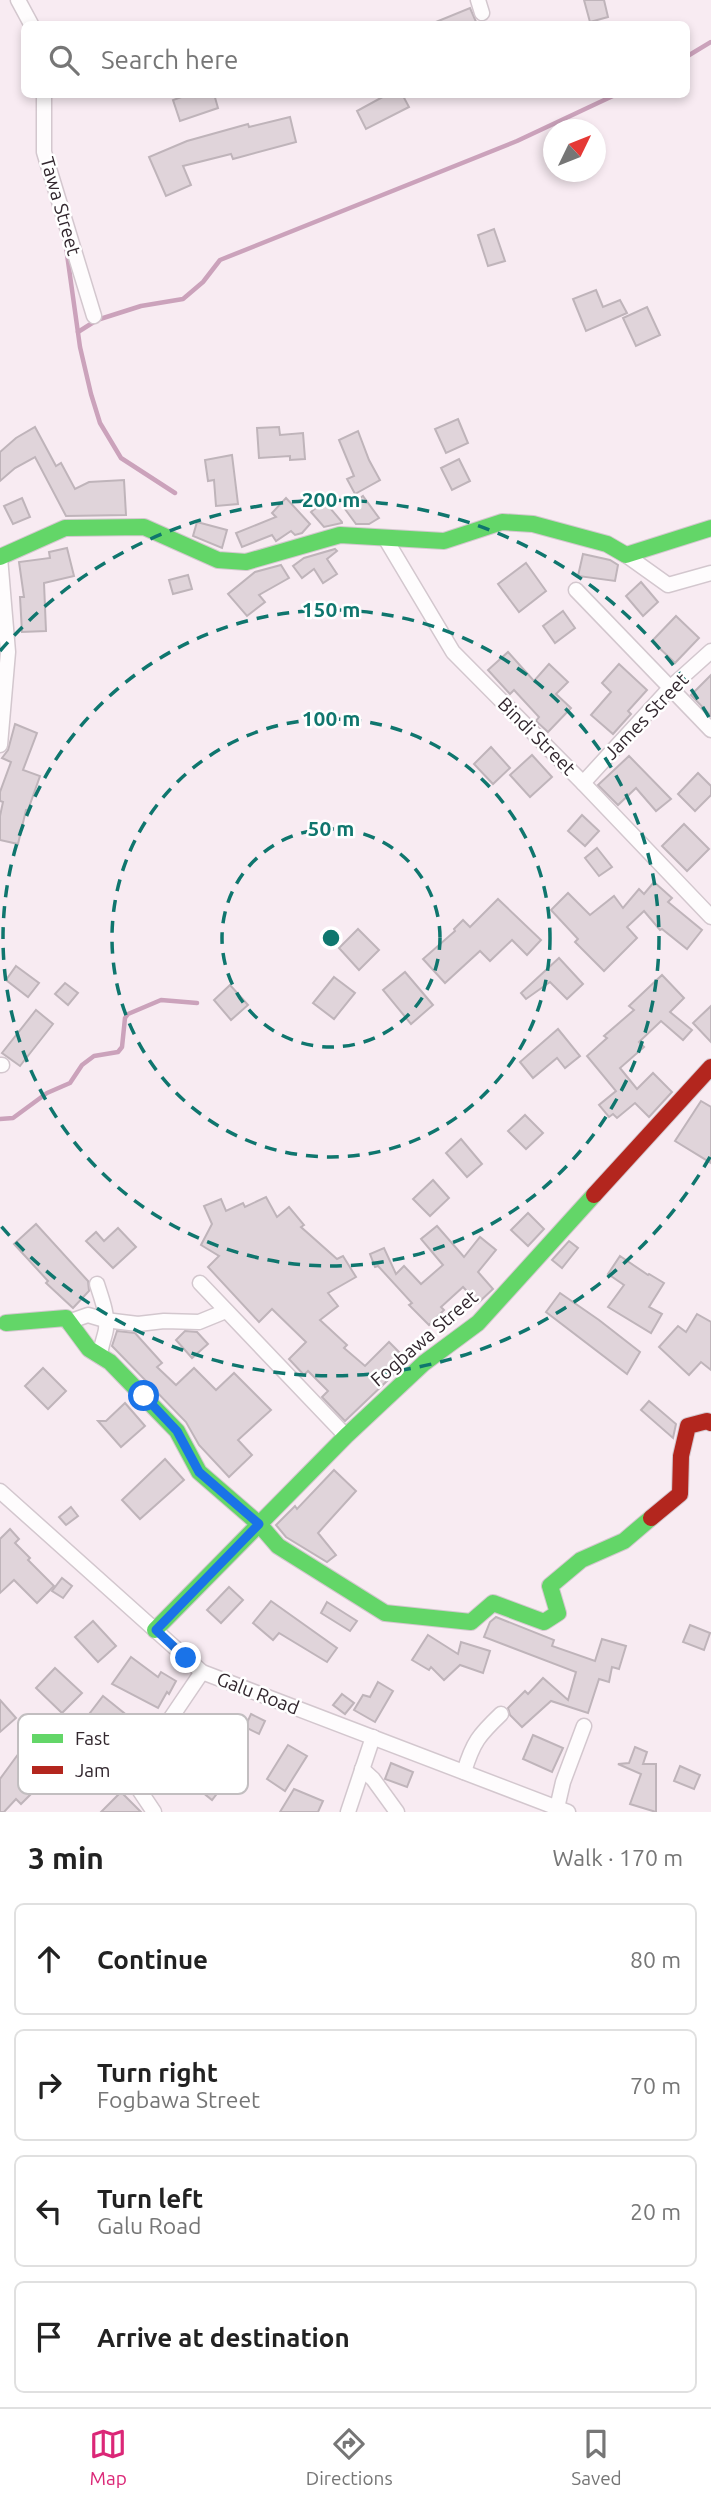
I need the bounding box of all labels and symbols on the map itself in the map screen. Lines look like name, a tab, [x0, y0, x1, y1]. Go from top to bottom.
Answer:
north arrow	[543, 119, 606, 182]
street label: Tawa Street	[36, 154, 86, 258]
text: 200 m	[302, 487, 360, 511]
text: 150 m	[302, 597, 360, 621]
street label: James Street	[599, 668, 693, 764]
street label: Bindi Street	[494, 693, 581, 780]
text: 100 m	[302, 706, 360, 730]
text: 50 m	[308, 816, 354, 840]
centre of rings	[319, 926, 343, 950]
street label: Fogbawa Street	[366, 1285, 482, 1391]
route start	[128, 1380, 159, 1411]
route end	[170, 1642, 201, 1673]
street label: Galu Road	[214, 1667, 302, 1719]
legend	[18, 1714, 248, 1794]
text: Fast	[75, 1727, 110, 1749]
text: Jam	[75, 1759, 111, 1781]

